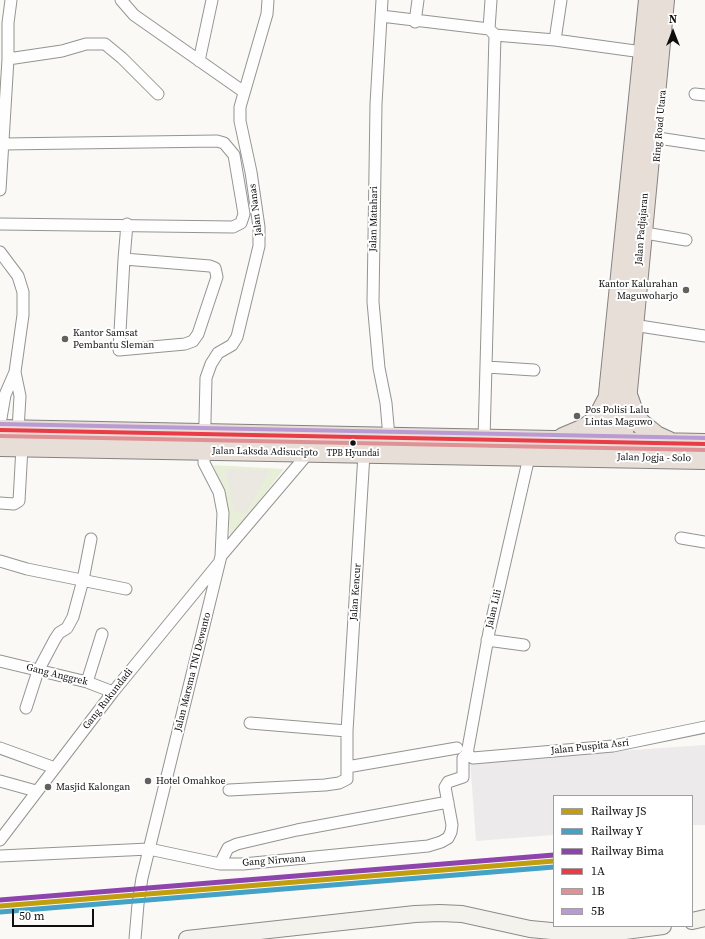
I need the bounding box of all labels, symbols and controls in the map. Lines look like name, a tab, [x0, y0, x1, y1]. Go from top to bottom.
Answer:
north arrow	[653, 12, 693, 52]
text: N	[669, 12, 677, 27]
street label: Ring Road Utara	[651, 89, 669, 163]
street label: Jalan Nanas	[247, 183, 265, 237]
street label: Jalan Matahari	[367, 186, 381, 252]
street label: Jalan Padjajaran	[633, 192, 651, 266]
place label: Kantor Kalurahan Maguwoharjo	[598, 278, 678, 302]
marker: Kantor Kalurahan Maguwoharjo	[681, 285, 691, 295]
place label: Kantor Samsat Pembantu Sleman	[73, 327, 154, 350]
marker: Kantor Samsat Pembantu Sleman	[60, 334, 70, 344]
place label: Pos Polisi Lalu Lintas Maguwo	[585, 404, 653, 428]
marker: Pos Polisi Lalu Lintas Maguwo	[572, 411, 582, 421]
marker: TPB Hyundai	[348, 438, 358, 448]
street label: Jalan Laksda Adisucipto	[212, 445, 318, 459]
place label: TPB Hyundai	[327, 449, 379, 459]
street label: Jalan Jogja - Solo	[617, 451, 691, 465]
street label: Jalan Kencur	[348, 563, 364, 621]
street label: Jalan Lili	[484, 588, 504, 630]
street label: Jalan Marsma TNI Dewanto	[172, 611, 214, 733]
street label: Gang Anggrek	[25, 662, 89, 688]
street label: Gang Rukundadi	[80, 666, 136, 732]
street label: Jalan Puspita Asri	[550, 737, 630, 757]
place label: Hotel Omahkoe	[156, 775, 226, 787]
marker: Hotel Omahkoe	[143, 776, 153, 786]
place label: Masjid Kalongan	[56, 781, 130, 793]
marker: Masjid Kalongan	[43, 782, 53, 792]
legend	[553, 795, 693, 927]
text: Railway JS	[591, 803, 646, 819]
text: Railway Y	[591, 823, 643, 839]
text: Railway Bima	[591, 843, 664, 859]
street label: Gang Nirwana	[242, 853, 306, 869]
text: 1A	[591, 863, 605, 879]
text: 1B	[591, 883, 605, 899]
scale bar	[14, 901, 96, 927]
text: 5B	[591, 903, 605, 919]
text: 50 m	[19, 908, 45, 924]

